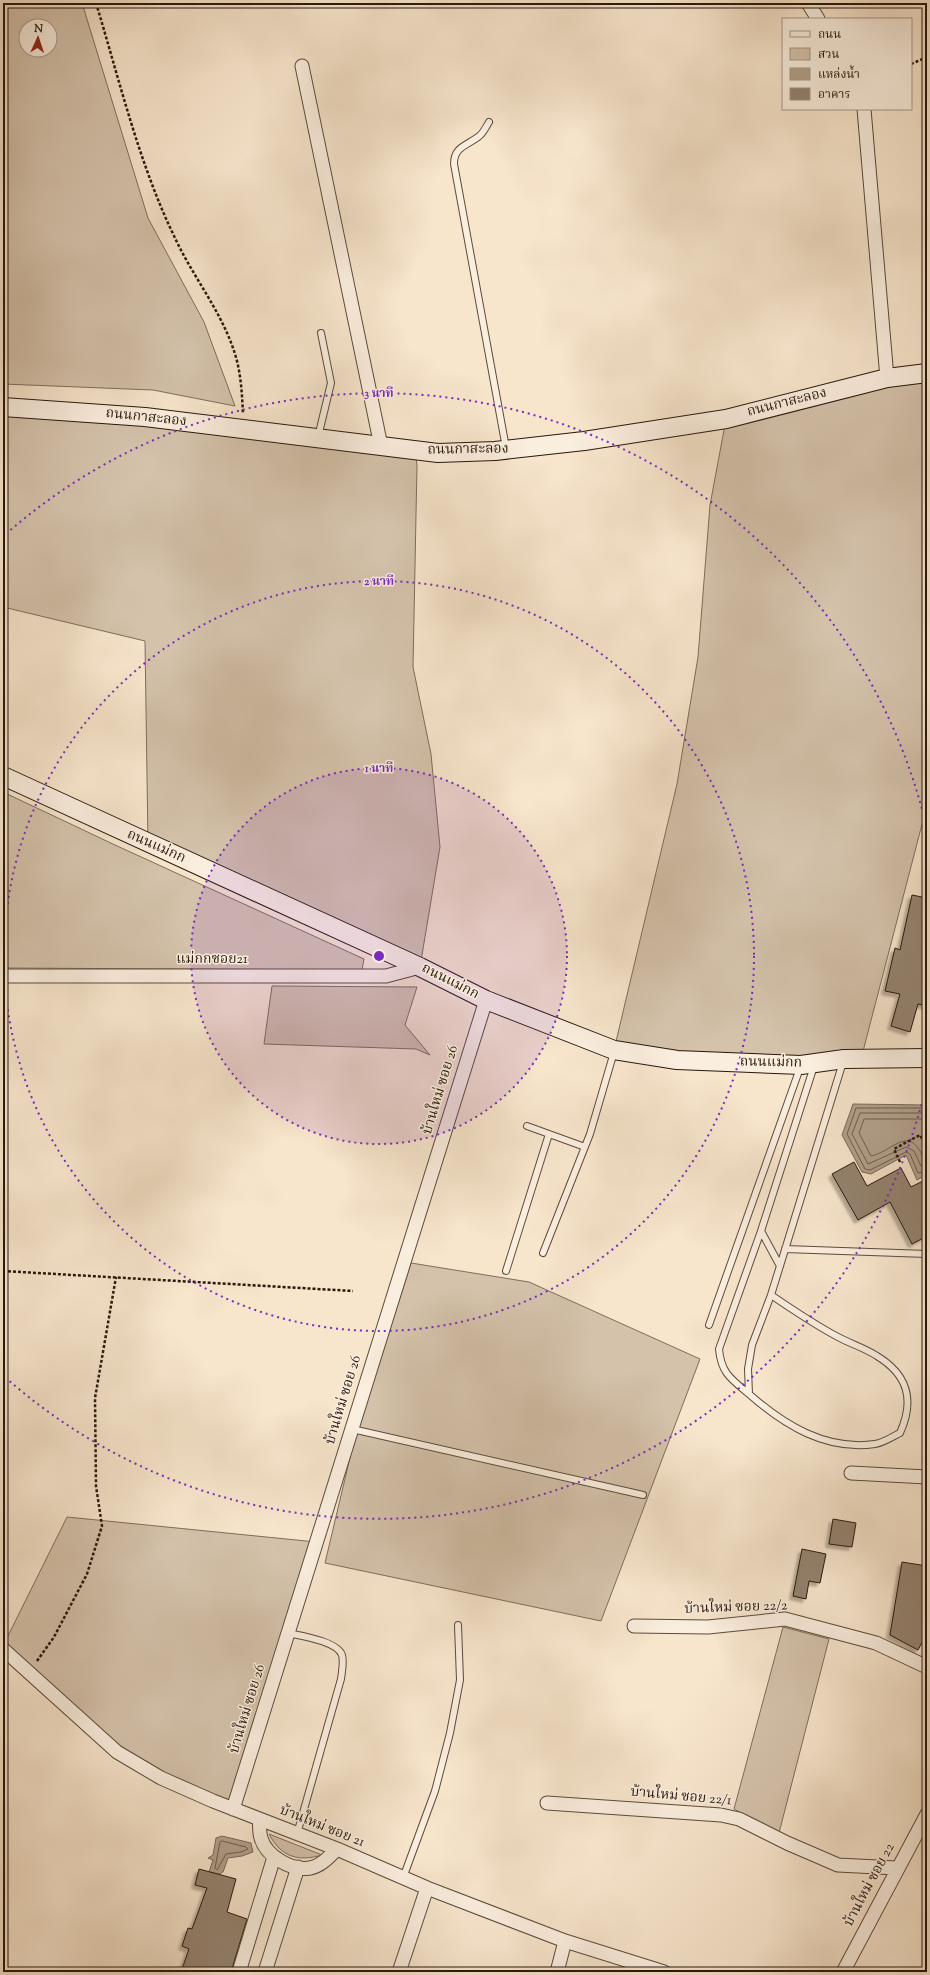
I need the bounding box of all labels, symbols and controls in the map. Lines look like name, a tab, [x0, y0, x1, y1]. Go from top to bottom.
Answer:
north arrow	[18, 18, 58, 58]
legend	[782, 18, 912, 110]
text: N	[33, 21, 43, 37]
text: ถนน	[818, 26, 841, 44]
text: สวน	[818, 46, 840, 64]
text: แหล่งน้ำ	[818, 65, 860, 84]
text: อาคาร	[818, 86, 850, 104]
street label: ถนนกาสะลอง	[745, 383, 829, 423]
text: 3 นาที	[364, 385, 394, 403]
street label: ถนนกาสะลอง	[105, 404, 187, 432]
street label: ถนนกาสะลอง	[427, 439, 509, 461]
text: 2 นาที	[364, 573, 394, 591]
text: 1 นาที	[364, 760, 393, 778]
street label: ถนนแม่กก	[123, 825, 189, 869]
centre of rings	[372, 949, 386, 963]
street label: แม่กกซอย21	[176, 950, 248, 970]
street label: ถนนแม่กก	[418, 959, 482, 1005]
street label: บ้านใหม่ ซอย 26	[416, 1042, 464, 1137]
street label: ถนนแม่กก	[740, 1052, 802, 1074]
street label: บ้านใหม่ ซอย 26	[319, 1352, 367, 1447]
street label: บ้านใหม่ ซอย 22/2	[684, 1594, 788, 1620]
street label: บ้านใหม่ ซอย 26	[223, 1661, 271, 1756]
street label: บ้านใหม่ ซอย 22/1	[630, 1781, 733, 1811]
street label: บ้านใหม่ ซอย 21	[276, 1799, 368, 1853]
street label: บ้านใหม่ ซอย 22	[838, 1838, 901, 1930]

